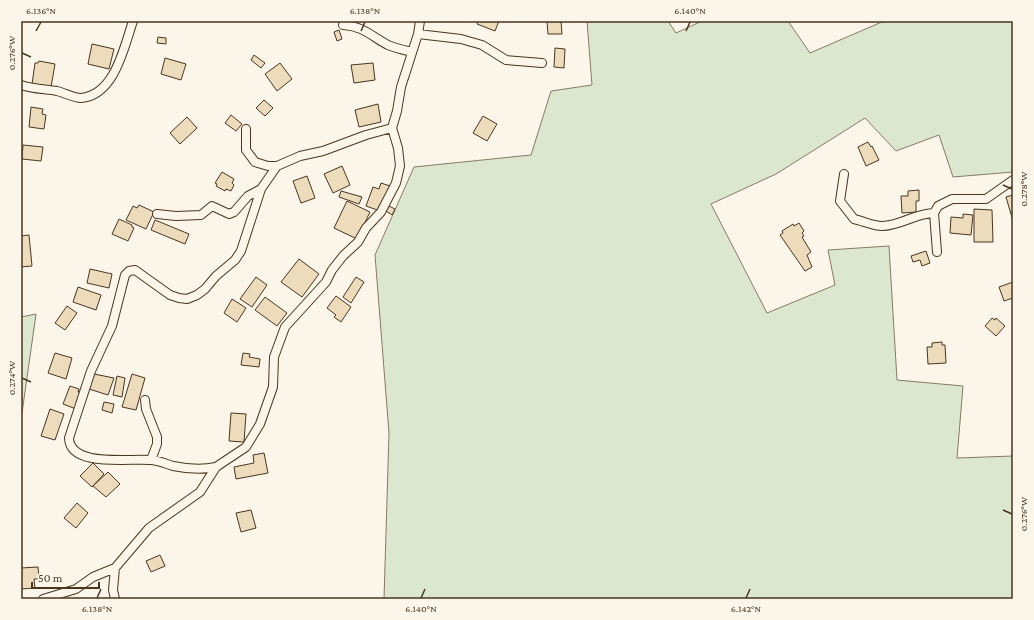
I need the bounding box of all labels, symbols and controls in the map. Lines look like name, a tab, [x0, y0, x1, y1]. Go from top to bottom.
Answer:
text: 6.136°N	[26, 5, 56, 16]
text: 6.138°N	[350, 5, 381, 16]
text: 6.140°N	[674, 5, 706, 16]
text: 0.276°W	[6, 35, 17, 70]
text: 0.278°W	[1018, 171, 1029, 206]
text: 0.274°W	[6, 360, 17, 395]
text: 0.276°W	[1018, 496, 1029, 531]
scale bar	[32, 564, 99, 590]
text: 50 m	[38, 571, 63, 585]
text: 6.138°N	[82, 603, 113, 614]
text: 6.140°N	[405, 603, 437, 614]
text: 6.142°N	[731, 603, 762, 614]

